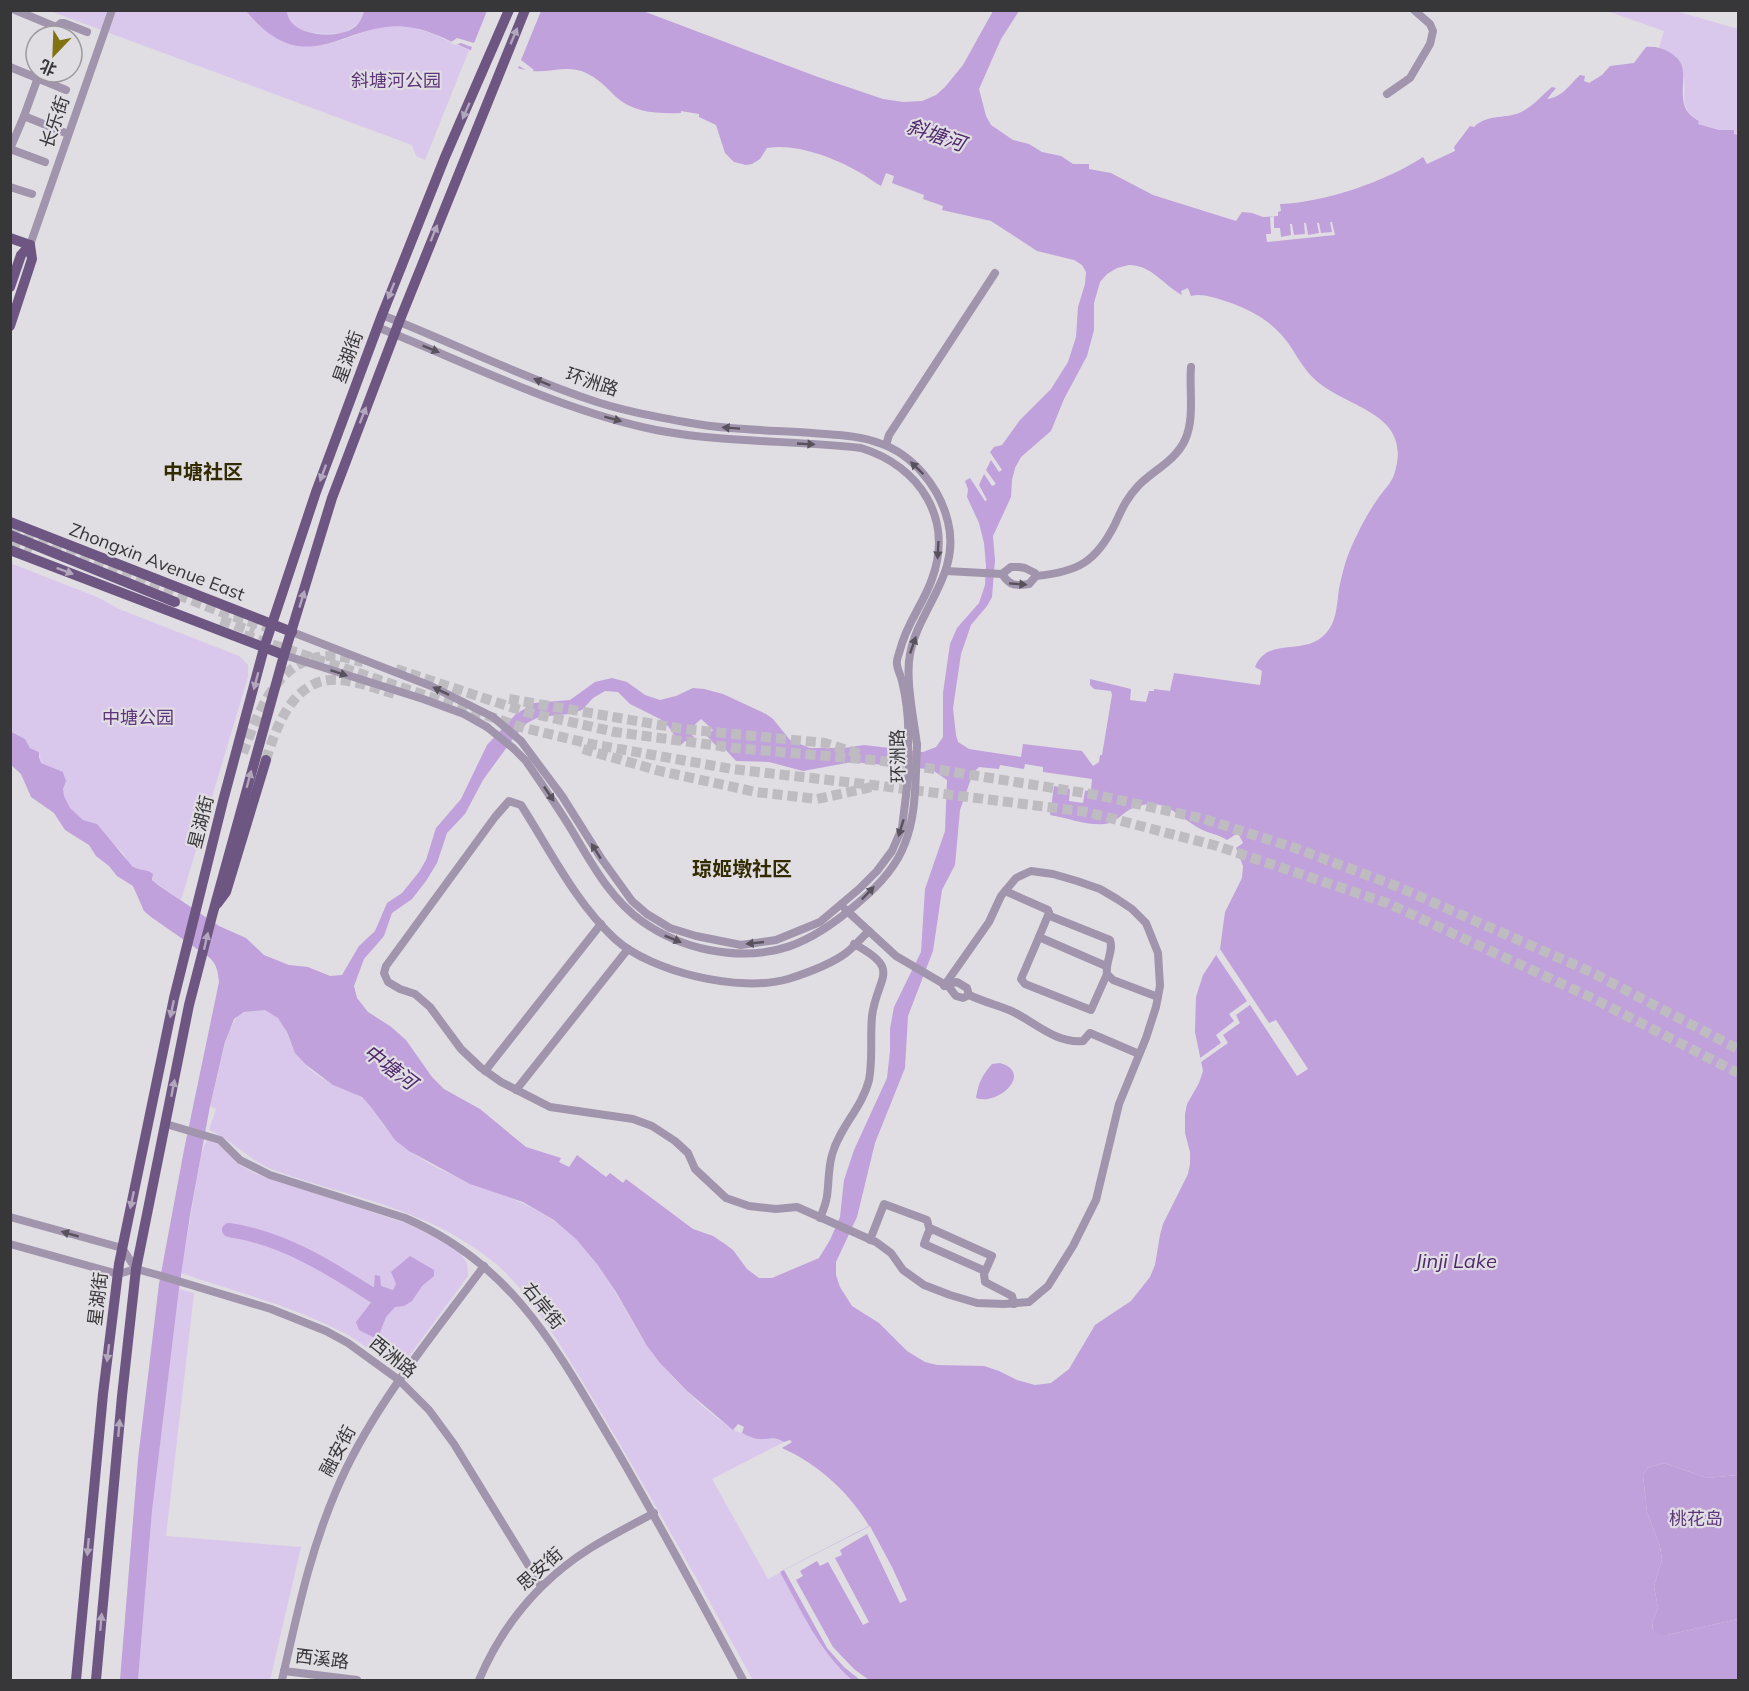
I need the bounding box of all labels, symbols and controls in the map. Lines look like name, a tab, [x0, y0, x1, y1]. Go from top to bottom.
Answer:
north arrow	[24, 24, 84, 84]
one-way arrow	[510, 28, 519, 45]
text: 北	[37, 55, 59, 80]
park label: 斜塘河公园	[351, 69, 441, 92]
street label: 长乐街	[35, 93, 74, 151]
one-way arrow	[461, 102, 471, 120]
water label: 斜塘河	[904, 113, 972, 157]
one-way arrow	[430, 224, 440, 242]
one-way arrow	[386, 282, 396, 300]
street label: 星湖街	[327, 328, 368, 386]
one-way arrow	[423, 344, 441, 354]
street label: 环洲路	[563, 362, 621, 401]
one-way arrow	[533, 377, 551, 386]
one-way arrow	[359, 405, 369, 423]
one-way arrow	[604, 415, 622, 424]
one-way arrow	[721, 423, 740, 432]
one-way arrow	[796, 439, 815, 448]
district label: 中塘社区	[163, 459, 243, 484]
one-way arrow	[910, 461, 924, 475]
one-way arrow	[317, 464, 327, 482]
street label: Zhongxin Avenue East	[66, 517, 248, 606]
one-way arrow	[933, 540, 942, 559]
one-way arrow	[56, 567, 74, 576]
one-way arrow	[1009, 579, 1028, 588]
one-way arrow	[298, 590, 307, 608]
one-way arrow	[908, 636, 918, 654]
one-way arrow	[330, 669, 348, 678]
one-way arrow	[250, 672, 260, 690]
one-way arrow	[433, 686, 450, 695]
park label: 中塘公园	[102, 706, 174, 729]
street label: 环洲路	[886, 729, 909, 783]
one-way arrow	[245, 770, 255, 788]
one-way arrow	[543, 785, 554, 802]
street label: 星湖街	[183, 793, 218, 851]
one-way arrow	[896, 819, 905, 837]
one-way arrow	[591, 843, 602, 859]
district label: 琼姬墩社区	[692, 856, 792, 881]
one-way arrow	[861, 886, 875, 900]
one-way arrow	[201, 931, 211, 950]
one-way arrow	[664, 935, 682, 944]
one-way arrow	[745, 939, 764, 948]
one-way arrow	[167, 1000, 176, 1019]
water label: 中塘河	[359, 1039, 425, 1097]
one-way arrow	[169, 1079, 178, 1098]
one-way arrow	[127, 1191, 136, 1210]
one-way arrow	[61, 1229, 79, 1238]
water label: Jinji Lake	[1413, 1248, 1497, 1273]
street label: 星湖街	[83, 1271, 112, 1327]
street label: 右岸街	[517, 1277, 569, 1334]
street label: 西洲路	[365, 1331, 422, 1383]
one-way arrow	[104, 1344, 113, 1363]
one-way arrow	[114, 1418, 124, 1437]
street label: 融安街	[315, 1422, 360, 1480]
park label: 桃花岛	[1669, 1507, 1723, 1530]
one-way arrow	[83, 1538, 93, 1557]
street label: 思安街	[512, 1542, 567, 1595]
one-way arrow	[96, 1613, 106, 1632]
street label: 西溪路	[294, 1644, 350, 1673]

